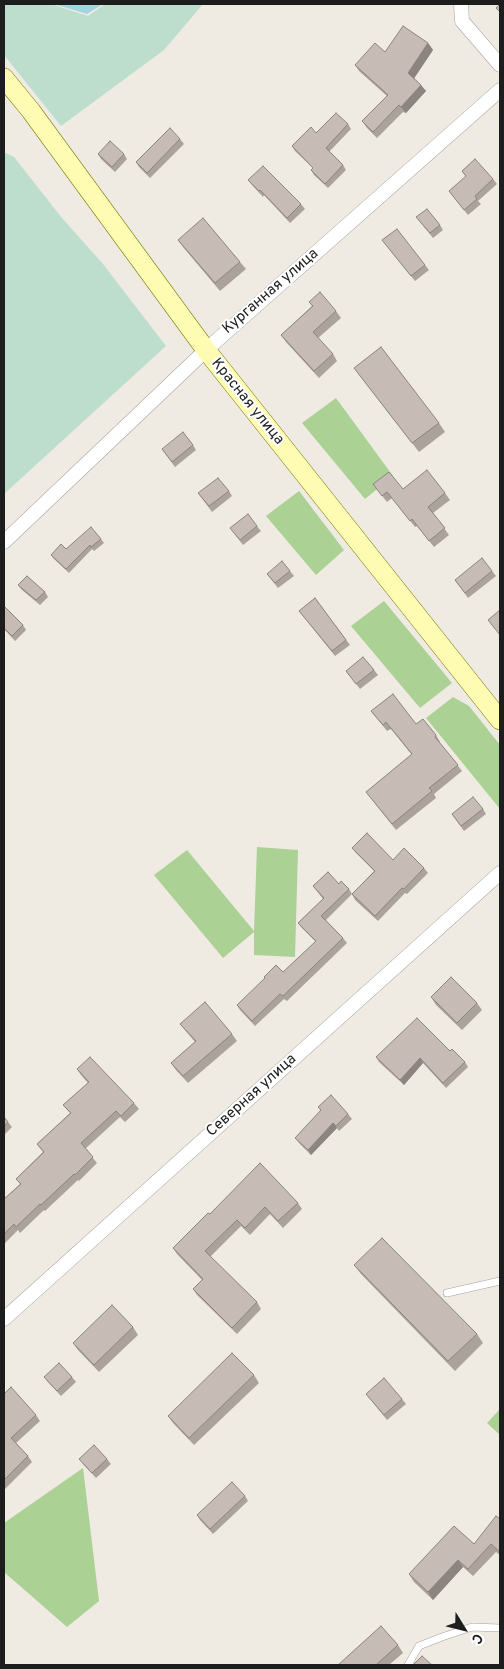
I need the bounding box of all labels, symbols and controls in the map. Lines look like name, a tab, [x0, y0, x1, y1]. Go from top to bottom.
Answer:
street label: Курганная улица	[219, 245, 323, 339]
street label: Красная улица	[207, 355, 287, 449]
street label: Северная улица	[203, 1051, 301, 1141]
north arrow	[439, 1604, 489, 1654]
text: С	[467, 1629, 486, 1647]

